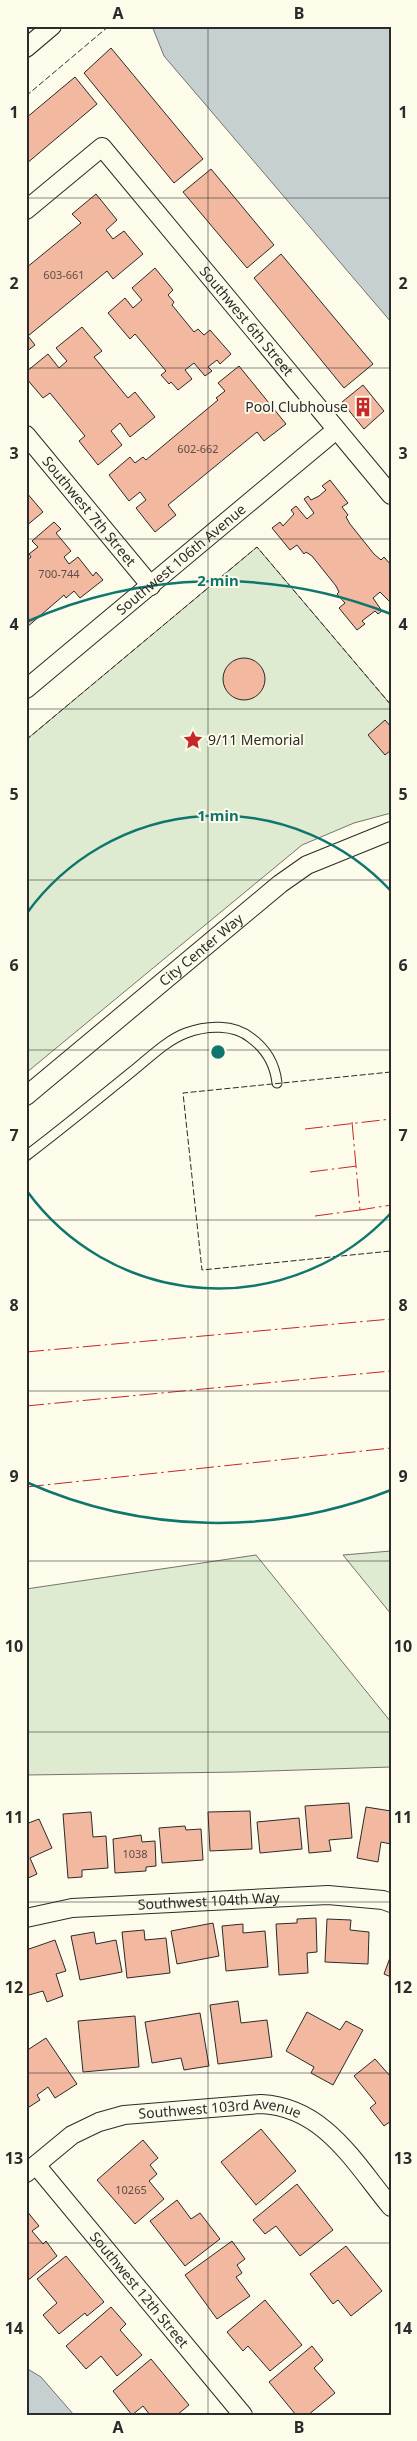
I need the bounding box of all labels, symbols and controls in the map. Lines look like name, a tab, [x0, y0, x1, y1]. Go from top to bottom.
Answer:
text: A	[112, 2, 124, 24]
text: B	[294, 2, 304, 24]
text: 1	[9, 101, 19, 123]
text: 1	[398, 101, 408, 123]
street label: Southwest 6th Street	[196, 262, 298, 380]
house number: 603-661	[43, 267, 85, 282]
text: 2	[9, 272, 19, 294]
text: 2	[398, 272, 408, 294]
building icon: Pool Clubhouse	[352, 396, 374, 418]
place label: Pool Clubhouse	[245, 397, 348, 416]
house number: 602-662	[177, 441, 219, 456]
text: 3	[9, 442, 19, 464]
text: 3	[398, 442, 408, 464]
street label: Southwest 7th Street	[38, 452, 141, 570]
street label: Southwest 106th Avenue	[112, 499, 250, 619]
house number: 700-744	[38, 566, 80, 581]
text: 2 min	[197, 570, 239, 590]
text: 4	[9, 613, 19, 635]
text: 4	[398, 613, 408, 635]
place icon: 9/11 Memorial	[182, 729, 204, 751]
place label: 9/11 Memorial	[208, 730, 304, 749]
text: 5	[9, 783, 19, 805]
text: 5	[398, 783, 408, 805]
text: 1 min	[197, 805, 239, 825]
street label: City Center Way	[155, 908, 247, 990]
text: 6	[9, 954, 19, 976]
text: 6	[398, 954, 408, 976]
centre of rings	[209, 1043, 227, 1061]
text: 7	[9, 1124, 19, 1146]
text: 7	[398, 1124, 408, 1146]
text: 8	[9, 1294, 19, 1316]
text: 8	[398, 1294, 408, 1316]
text: 9	[9, 1465, 19, 1487]
text: 9	[398, 1465, 408, 1487]
text: 10	[5, 1635, 23, 1657]
text: 10	[394, 1635, 412, 1657]
text: 11	[5, 1806, 23, 1828]
text: 11	[394, 1806, 412, 1828]
house number: 1038	[122, 1846, 148, 1861]
street label: Southwest 104th Way	[137, 1887, 281, 1914]
text: 12	[5, 1976, 23, 1998]
text: 12	[394, 1976, 412, 1998]
street label: Southwest 103rd Avenue	[138, 2094, 305, 2123]
text: 13	[5, 2147, 23, 2169]
text: 13	[394, 2147, 412, 2169]
house number: 10265	[115, 2182, 147, 2197]
street label: Southwest 12th Street	[86, 2227, 193, 2352]
text: 14	[5, 2317, 23, 2339]
text: 14	[394, 2317, 412, 2339]
text: A	[112, 2416, 124, 2438]
text: B	[294, 2416, 304, 2438]

